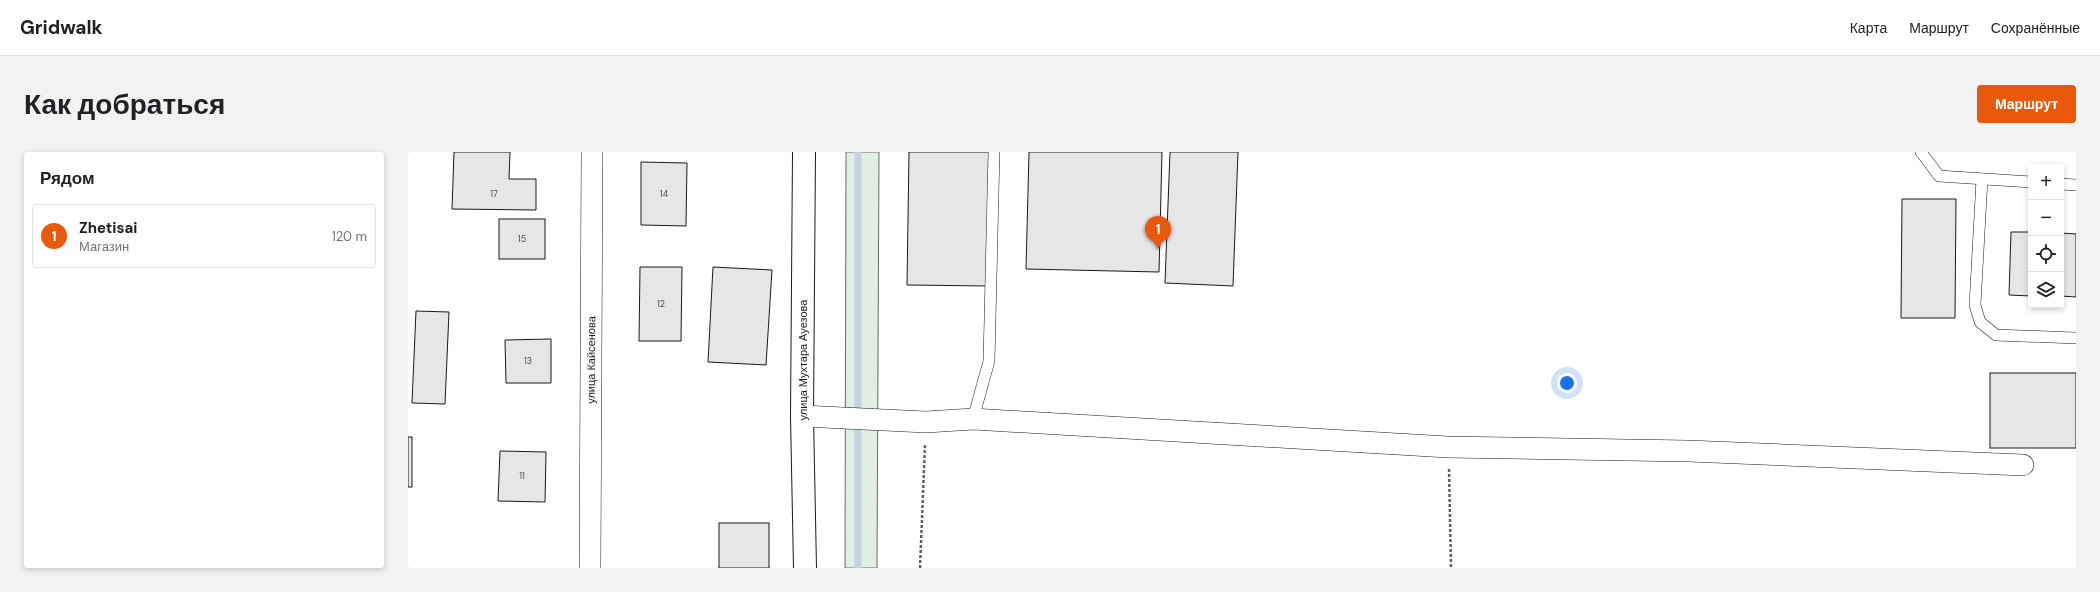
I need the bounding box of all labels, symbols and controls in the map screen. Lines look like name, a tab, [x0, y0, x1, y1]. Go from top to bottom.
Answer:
text: Gridwalk	[20, 15, 102, 40]
text: Карта	[1850, 19, 1887, 37]
text: Маршрут	[1909, 19, 1969, 37]
text: Сохранённые	[1991, 19, 2080, 37]
button: Маршрут	[1977, 85, 2076, 123]
text: Как добраться	[24, 86, 225, 123]
map controls	[2028, 164, 2064, 308]
button: +	[2028, 164, 2064, 200]
text: Рядом	[40, 167, 95, 189]
house number: 17	[490, 188, 498, 200]
house number: 14	[660, 188, 669, 200]
button: −	[2028, 200, 2064, 236]
pin: 1	[1145, 216, 1171, 249]
text: Zhetisai	[79, 218, 137, 238]
text: 1	[52, 228, 56, 245]
text: 120 m	[332, 228, 367, 245]
house number: 15	[518, 233, 526, 245]
button: locate	[2028, 236, 2064, 272]
text: Магазин	[79, 238, 129, 255]
button: layers	[2028, 272, 2064, 308]
house number: 12	[657, 298, 665, 310]
street label: улица Мухтара Ауезова	[796, 299, 810, 420]
street label: улица Кайсенова	[584, 315, 598, 404]
house number: 13	[524, 355, 532, 367]
your location	[1557, 373, 1577, 393]
house number: 11	[519, 470, 525, 482]

